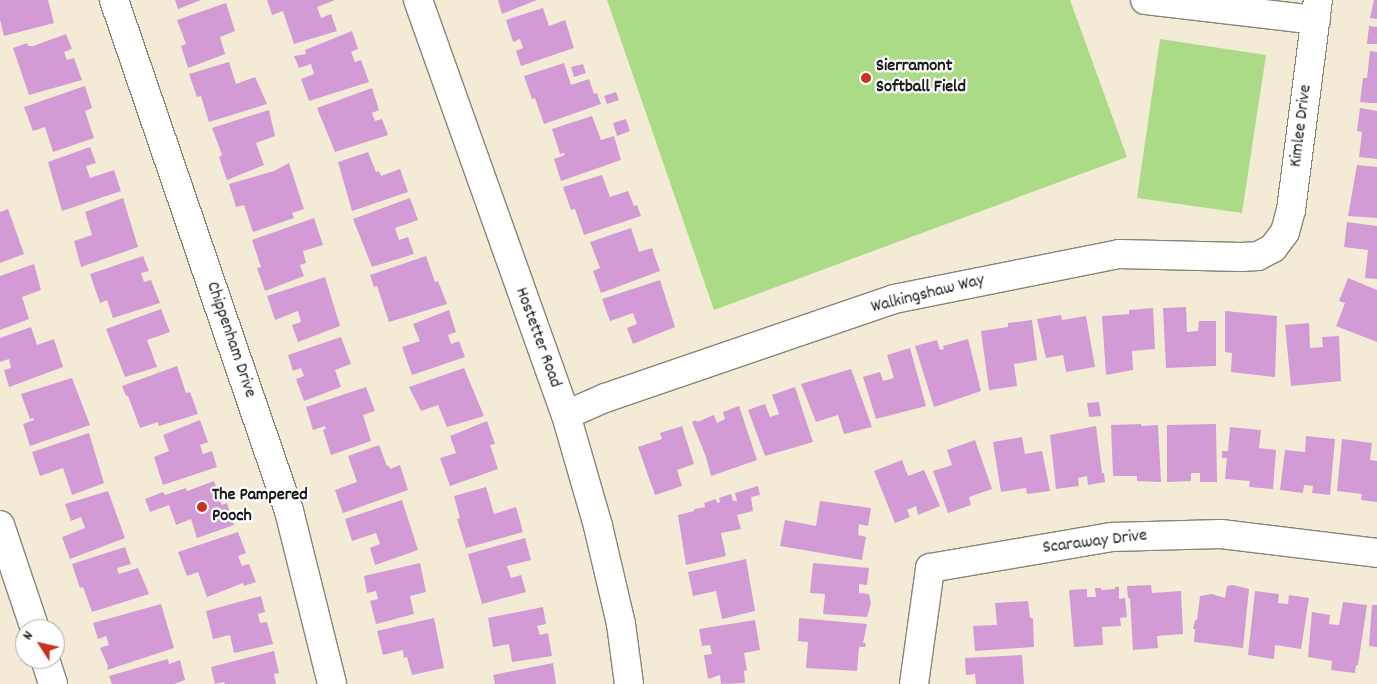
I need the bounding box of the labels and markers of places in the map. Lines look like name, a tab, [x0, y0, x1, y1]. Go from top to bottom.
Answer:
place label: Sierramont Softball Field	[876, 57, 966, 100]
marker: Sierramont Softball Field	[860, 72, 872, 84]
place label: The Pampered Pooch	[212, 486, 308, 528]
marker: The Pampered Pooch	[196, 501, 208, 513]

